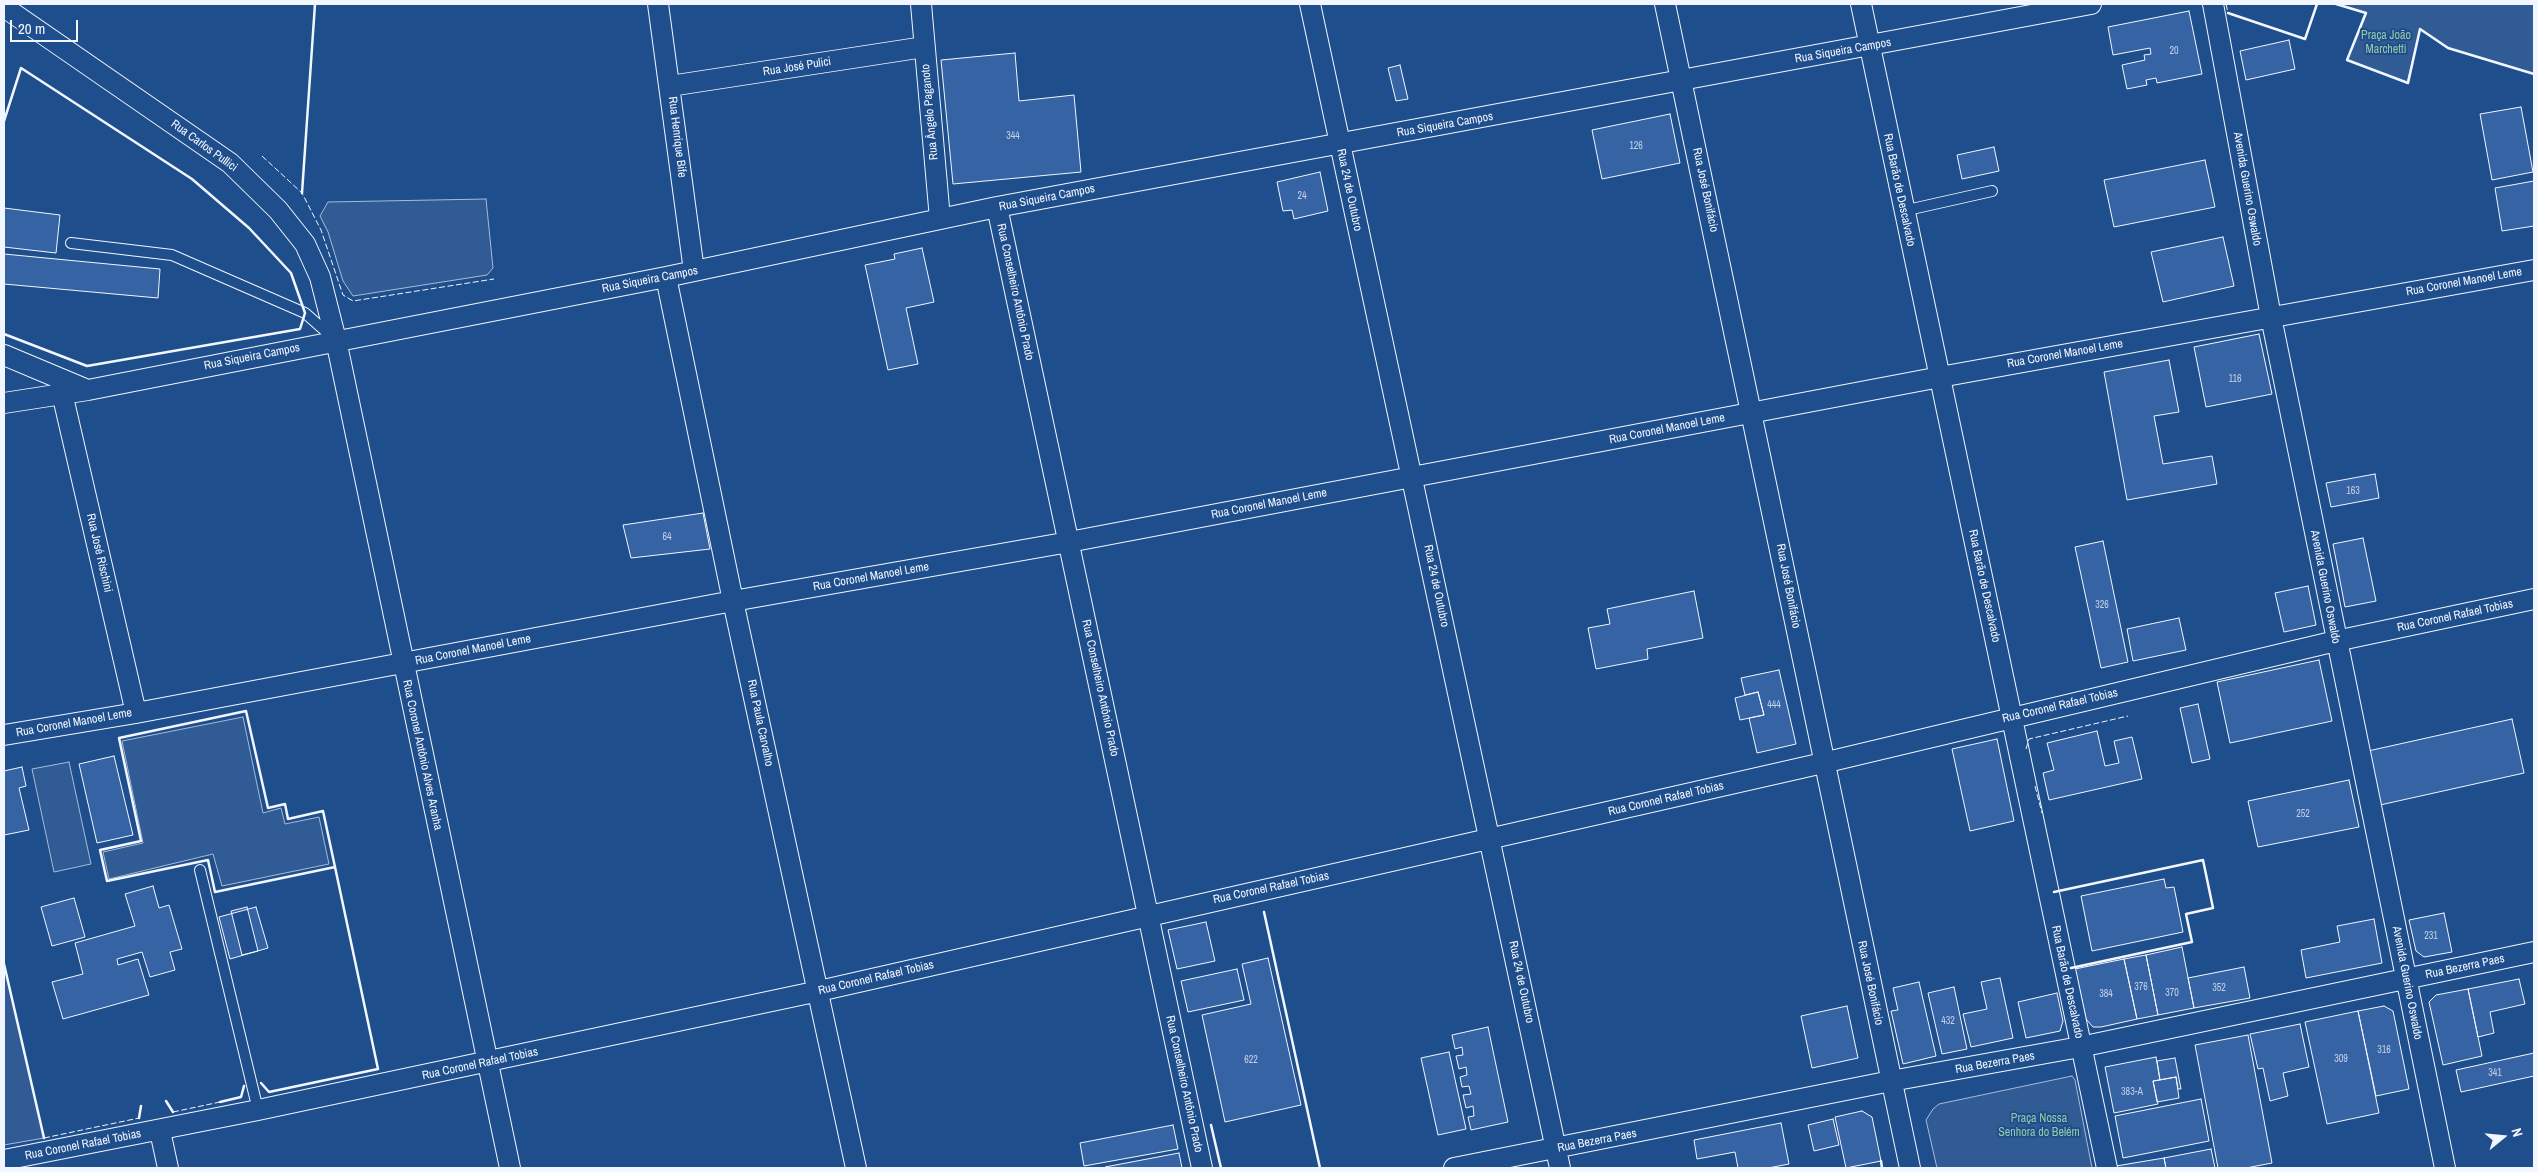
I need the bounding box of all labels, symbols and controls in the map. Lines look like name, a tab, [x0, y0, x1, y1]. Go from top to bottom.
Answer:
scale bar	[12, 10, 80, 42]
text: 20 m	[18, 18, 45, 39]
park label: Praça João Marchetti	[2361, 29, 2411, 57]
street label: Rua Siqueira Campos	[1794, 35, 1892, 67]
house number: 20	[2169, 45, 2179, 57]
street label: Rua José Pulici	[762, 54, 832, 80]
street label: Rua Ângelo Paganoto	[919, 63, 941, 161]
street label: Rua Henrique Bife	[665, 96, 689, 178]
street label: Rua Siqueira Campos	[1396, 109, 1494, 141]
street label: Rua Carlos Pullici	[168, 117, 240, 175]
house number: 344	[1006, 130, 1020, 142]
street label: Avenida Guerino Oswaldo	[2230, 131, 2264, 247]
street label: Rua Barão de Descalvado	[1880, 132, 1918, 248]
house number: 126	[1629, 140, 1643, 152]
street label: Rua José Bonifácio	[1689, 146, 1721, 234]
street label: Rua 24 de Outubro	[1333, 148, 1365, 232]
street label: Rua Siqueira Campos	[998, 182, 1096, 214]
house number: 24	[1297, 190, 1307, 202]
street label: Rua Conselheiro Antônio Prado	[993, 222, 1037, 362]
street label: Rua Siqueira Campos	[601, 264, 699, 296]
street label: Rua Coronel Manoel Leme	[2405, 265, 2523, 299]
street label: Rua Coronel Manoel Leme	[2006, 337, 2124, 371]
street label: Rua Siqueira Campos	[203, 341, 301, 373]
house number: 116	[2228, 373, 2242, 385]
street label: Rua Coronel Manoel Leme	[1608, 411, 1726, 447]
house number: 163	[2346, 485, 2360, 497]
street label: Rua Coronel Manoel Leme	[1210, 486, 1328, 522]
street label: Rua José Rischini	[83, 512, 115, 594]
street label: Rua Barão de Descalvado	[1965, 528, 2003, 644]
street label: Avenida Guerino Oswaldo	[2307, 529, 2343, 645]
house number: 64	[662, 531, 672, 543]
street label: Rua José Bonifácio	[1773, 542, 1803, 630]
street label: Rua 24 de Outubro	[1420, 544, 1452, 628]
street label: Rua Coronel Manoel Leme	[812, 560, 930, 594]
street label: Rua Coronel Rafael Tobias	[2396, 597, 2514, 635]
house number: 326	[2095, 599, 2109, 611]
street label: Rua Conselheiro Antônio Prado	[1078, 618, 1122, 758]
street label: Rua Coronel Manoel Leme	[414, 632, 532, 668]
street label: Rua Paula Carvalho	[744, 678, 776, 768]
street label: Rua Coronel Antônio Alves Aranha	[399, 679, 445, 831]
street label: Rua Coronel Rafael Tobias	[2001, 686, 2119, 726]
house number: 444	[1767, 699, 1781, 711]
street label: Rua Coronel Manoel Leme	[15, 706, 133, 740]
street label: Rua Coronel Rafael Tobias	[1607, 779, 1725, 819]
house number: 252	[2296, 808, 2310, 820]
street label: Rua Coronel Rafael Tobias	[1212, 869, 1330, 907]
street label: Rua Barão de Descalvado	[2048, 924, 2086, 1040]
street label: Avenida Guerino Oswaldo	[2389, 925, 2425, 1041]
house number: 231	[2424, 930, 2438, 942]
street label: Rua José Bonifácio	[1854, 939, 1886, 1027]
street label: Rua 24 de Outubro	[1505, 940, 1537, 1024]
street label: Rua Bezerra Paes	[2424, 952, 2506, 982]
street label: Rua Coronel Rafael Tobias	[817, 958, 935, 998]
house number: 376	[2134, 981, 2148, 993]
house number: 352	[2212, 982, 2226, 994]
house number: 370	[2165, 987, 2179, 999]
house number: 384	[2099, 988, 2113, 1000]
street label: Rua Conselheiro Antônio Prado	[1162, 1014, 1206, 1154]
house number: 432	[1941, 1015, 1955, 1027]
house number: 316	[2377, 1044, 2391, 1056]
street label: Rua Coronel Rafael Tobias	[421, 1045, 539, 1083]
street label: Rua Bezerra Paes	[1954, 1049, 2036, 1077]
house number: 309	[2334, 1053, 2348, 1065]
house number: 622	[1244, 1054, 1258, 1066]
house number: 341	[2488, 1067, 2502, 1079]
house number: 383-A	[2121, 1086, 2143, 1098]
park label: Praça Nossa Senhora do Belém	[1998, 1112, 2080, 1140]
north arrow	[2478, 1112, 2528, 1162]
street label: Rua Bezerra Paes	[1556, 1126, 1638, 1156]
text: N	[2508, 1126, 2527, 1139]
street label: Rua Coronel Rafael Tobias	[24, 1127, 142, 1163]

